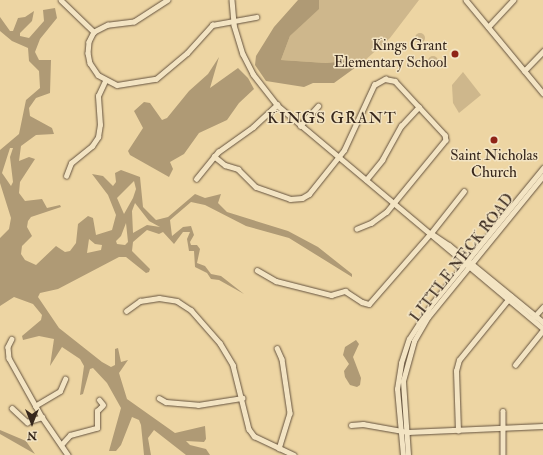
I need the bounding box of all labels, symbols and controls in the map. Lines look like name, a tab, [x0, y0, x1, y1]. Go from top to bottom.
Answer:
place label: Kings Grant Elementary School	[334, 36, 447, 71]
marker: Kings Grant Elementary School	[450, 49, 460, 59]
district label: KINGS GRANT	[267, 108, 397, 128]
marker: Saint Nicholas Church	[489, 135, 499, 145]
place label: Saint Nicholas Church	[450, 146, 538, 181]
street label: LITTLE NECK ROAD	[406, 190, 518, 326]
north arrow	[12, 403, 52, 443]
text: N	[27, 429, 37, 442]

